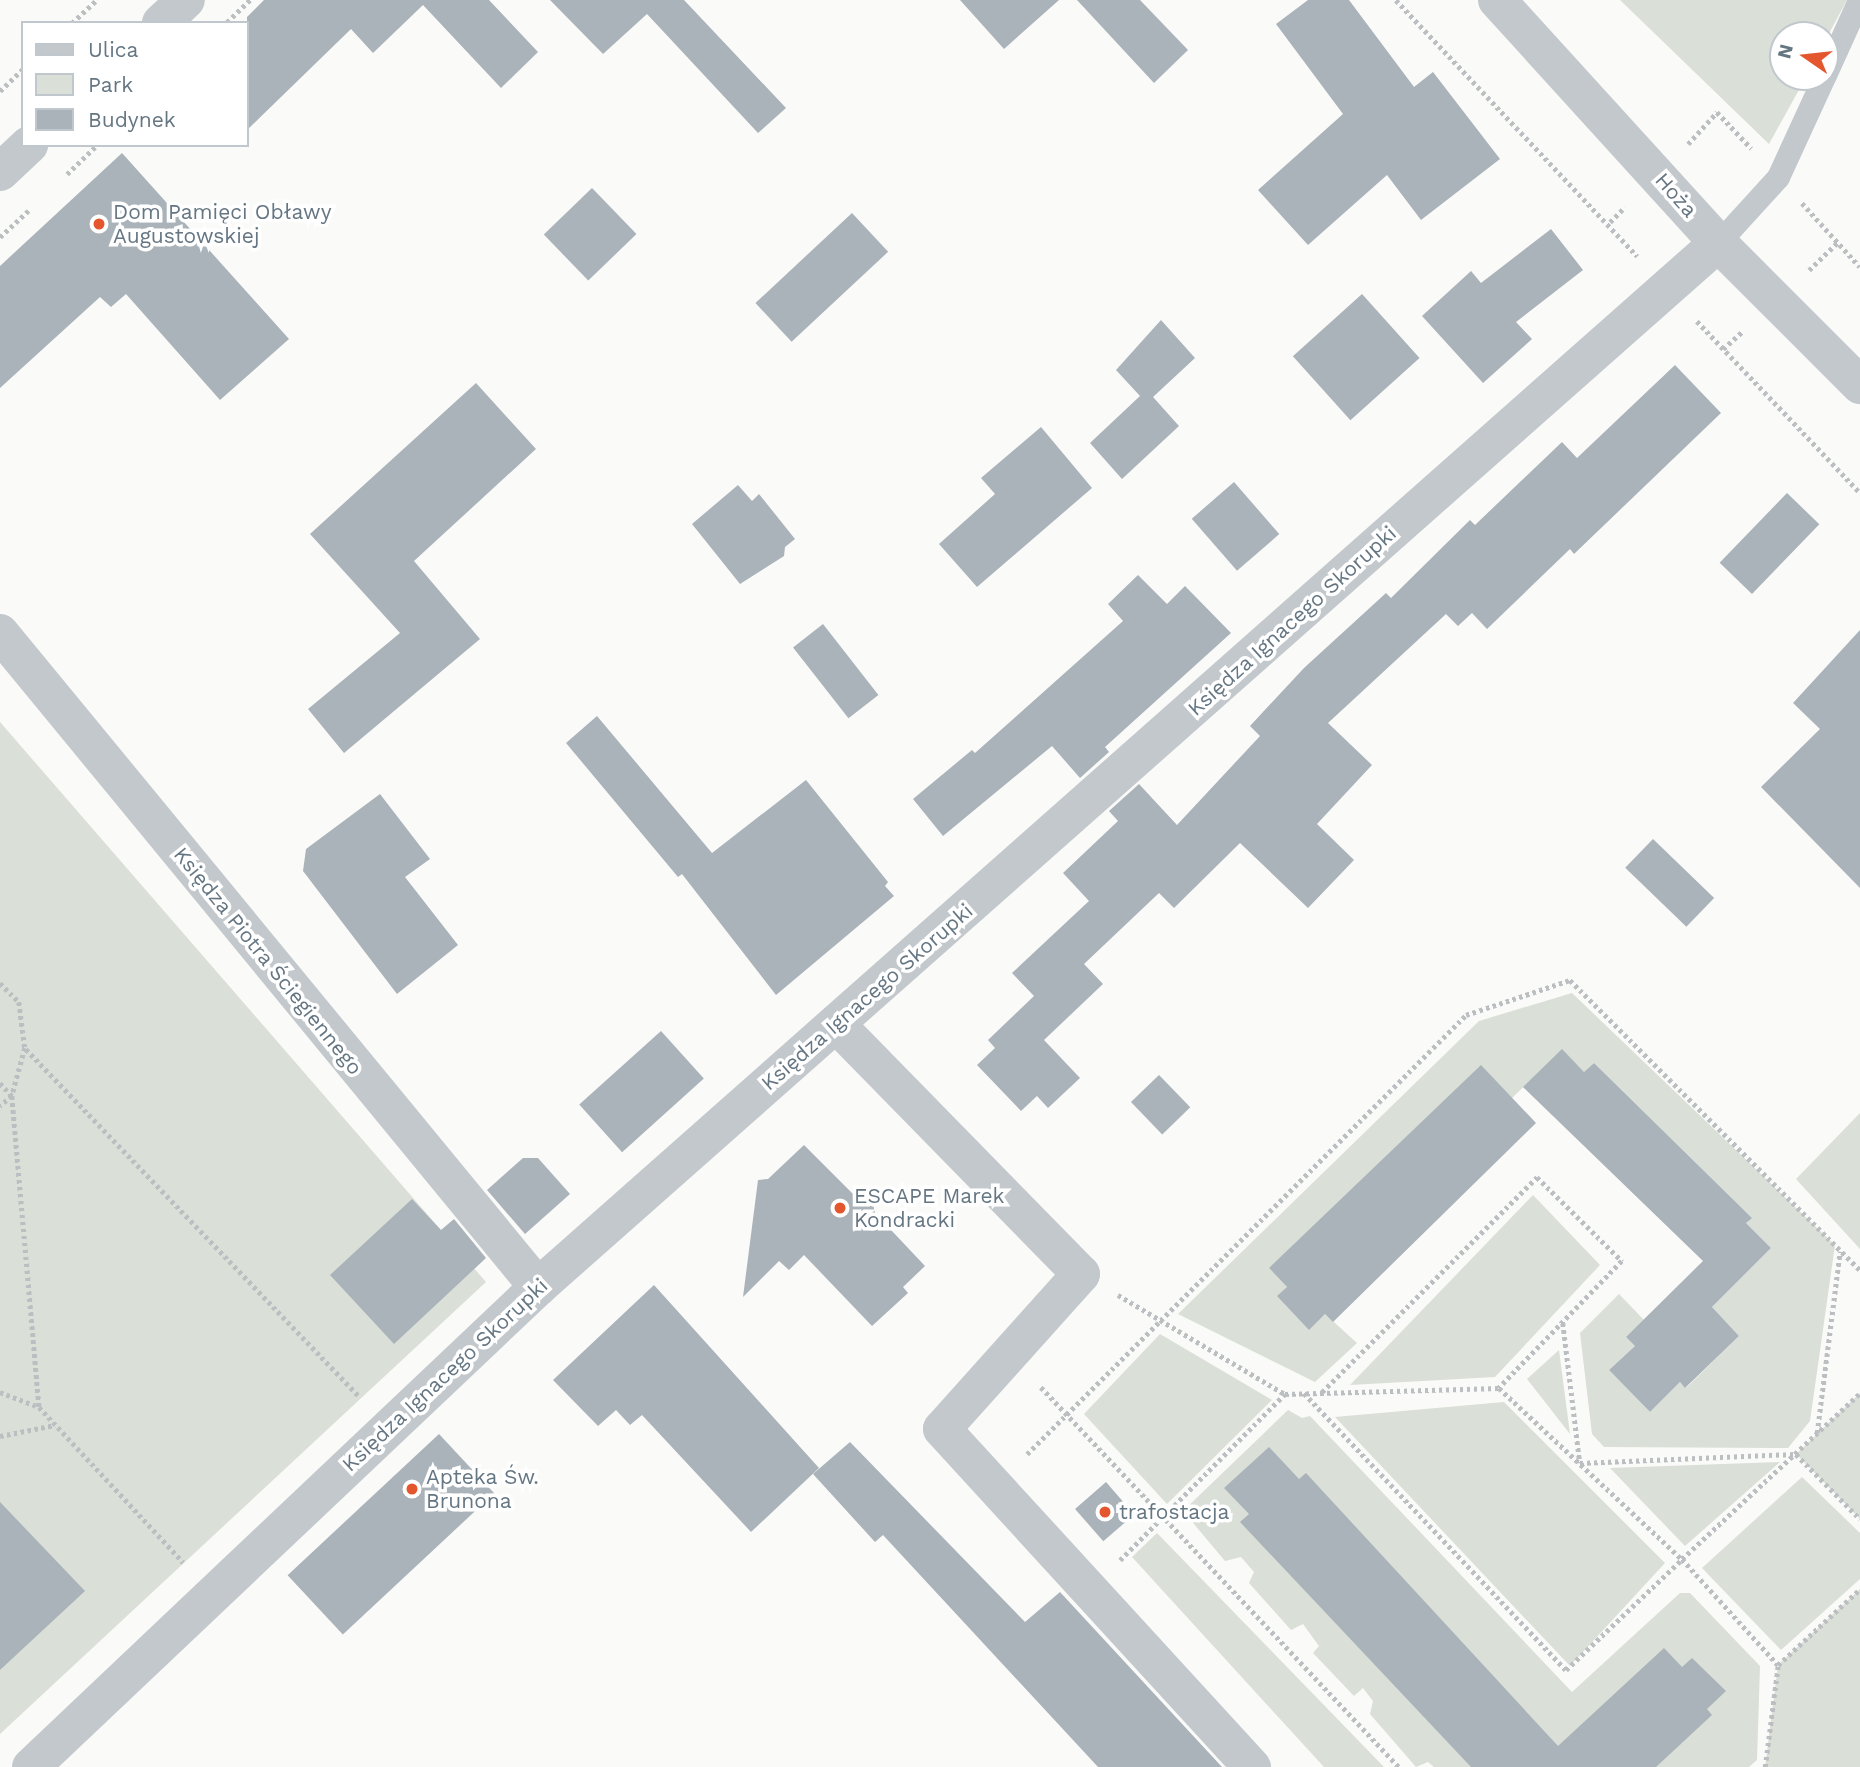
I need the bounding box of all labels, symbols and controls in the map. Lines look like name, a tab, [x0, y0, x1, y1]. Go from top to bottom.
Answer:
legend	[21, 21, 248, 147]
north arrow	[1769, 21, 1839, 91]
text: Ulica	[88, 37, 138, 62]
text: N	[1772, 42, 1798, 61]
text: Park	[88, 72, 133, 97]
text: Budynek	[88, 107, 176, 132]
street label: Hoża	[1650, 168, 1702, 222]
place label: Dom Pamięci Obławy Augustowskiej	[113, 199, 331, 249]
marker: Dom Pamięci Obławy Augustowskiej	[91, 216, 107, 232]
street label: Księdza Ignacego Skorupki	[1182, 521, 1402, 721]
street label: Księdza Piotra Ściegiennego	[168, 842, 368, 1080]
street label: Księdza Ignacego Skorupki	[756, 898, 978, 1096]
place label: ESCAPE Marek Kondracki	[854, 1183, 1004, 1233]
marker: ESCAPE Marek Kondracki	[832, 1200, 848, 1216]
street label: Księdza Ignacego Skorupki	[337, 1273, 553, 1477]
place label: Apteka Św. Brunona	[426, 1464, 539, 1514]
marker: Apteka Św. Brunona	[404, 1481, 420, 1497]
place label: trafostacja	[1119, 1499, 1229, 1525]
marker: trafostacja	[1097, 1504, 1113, 1520]

